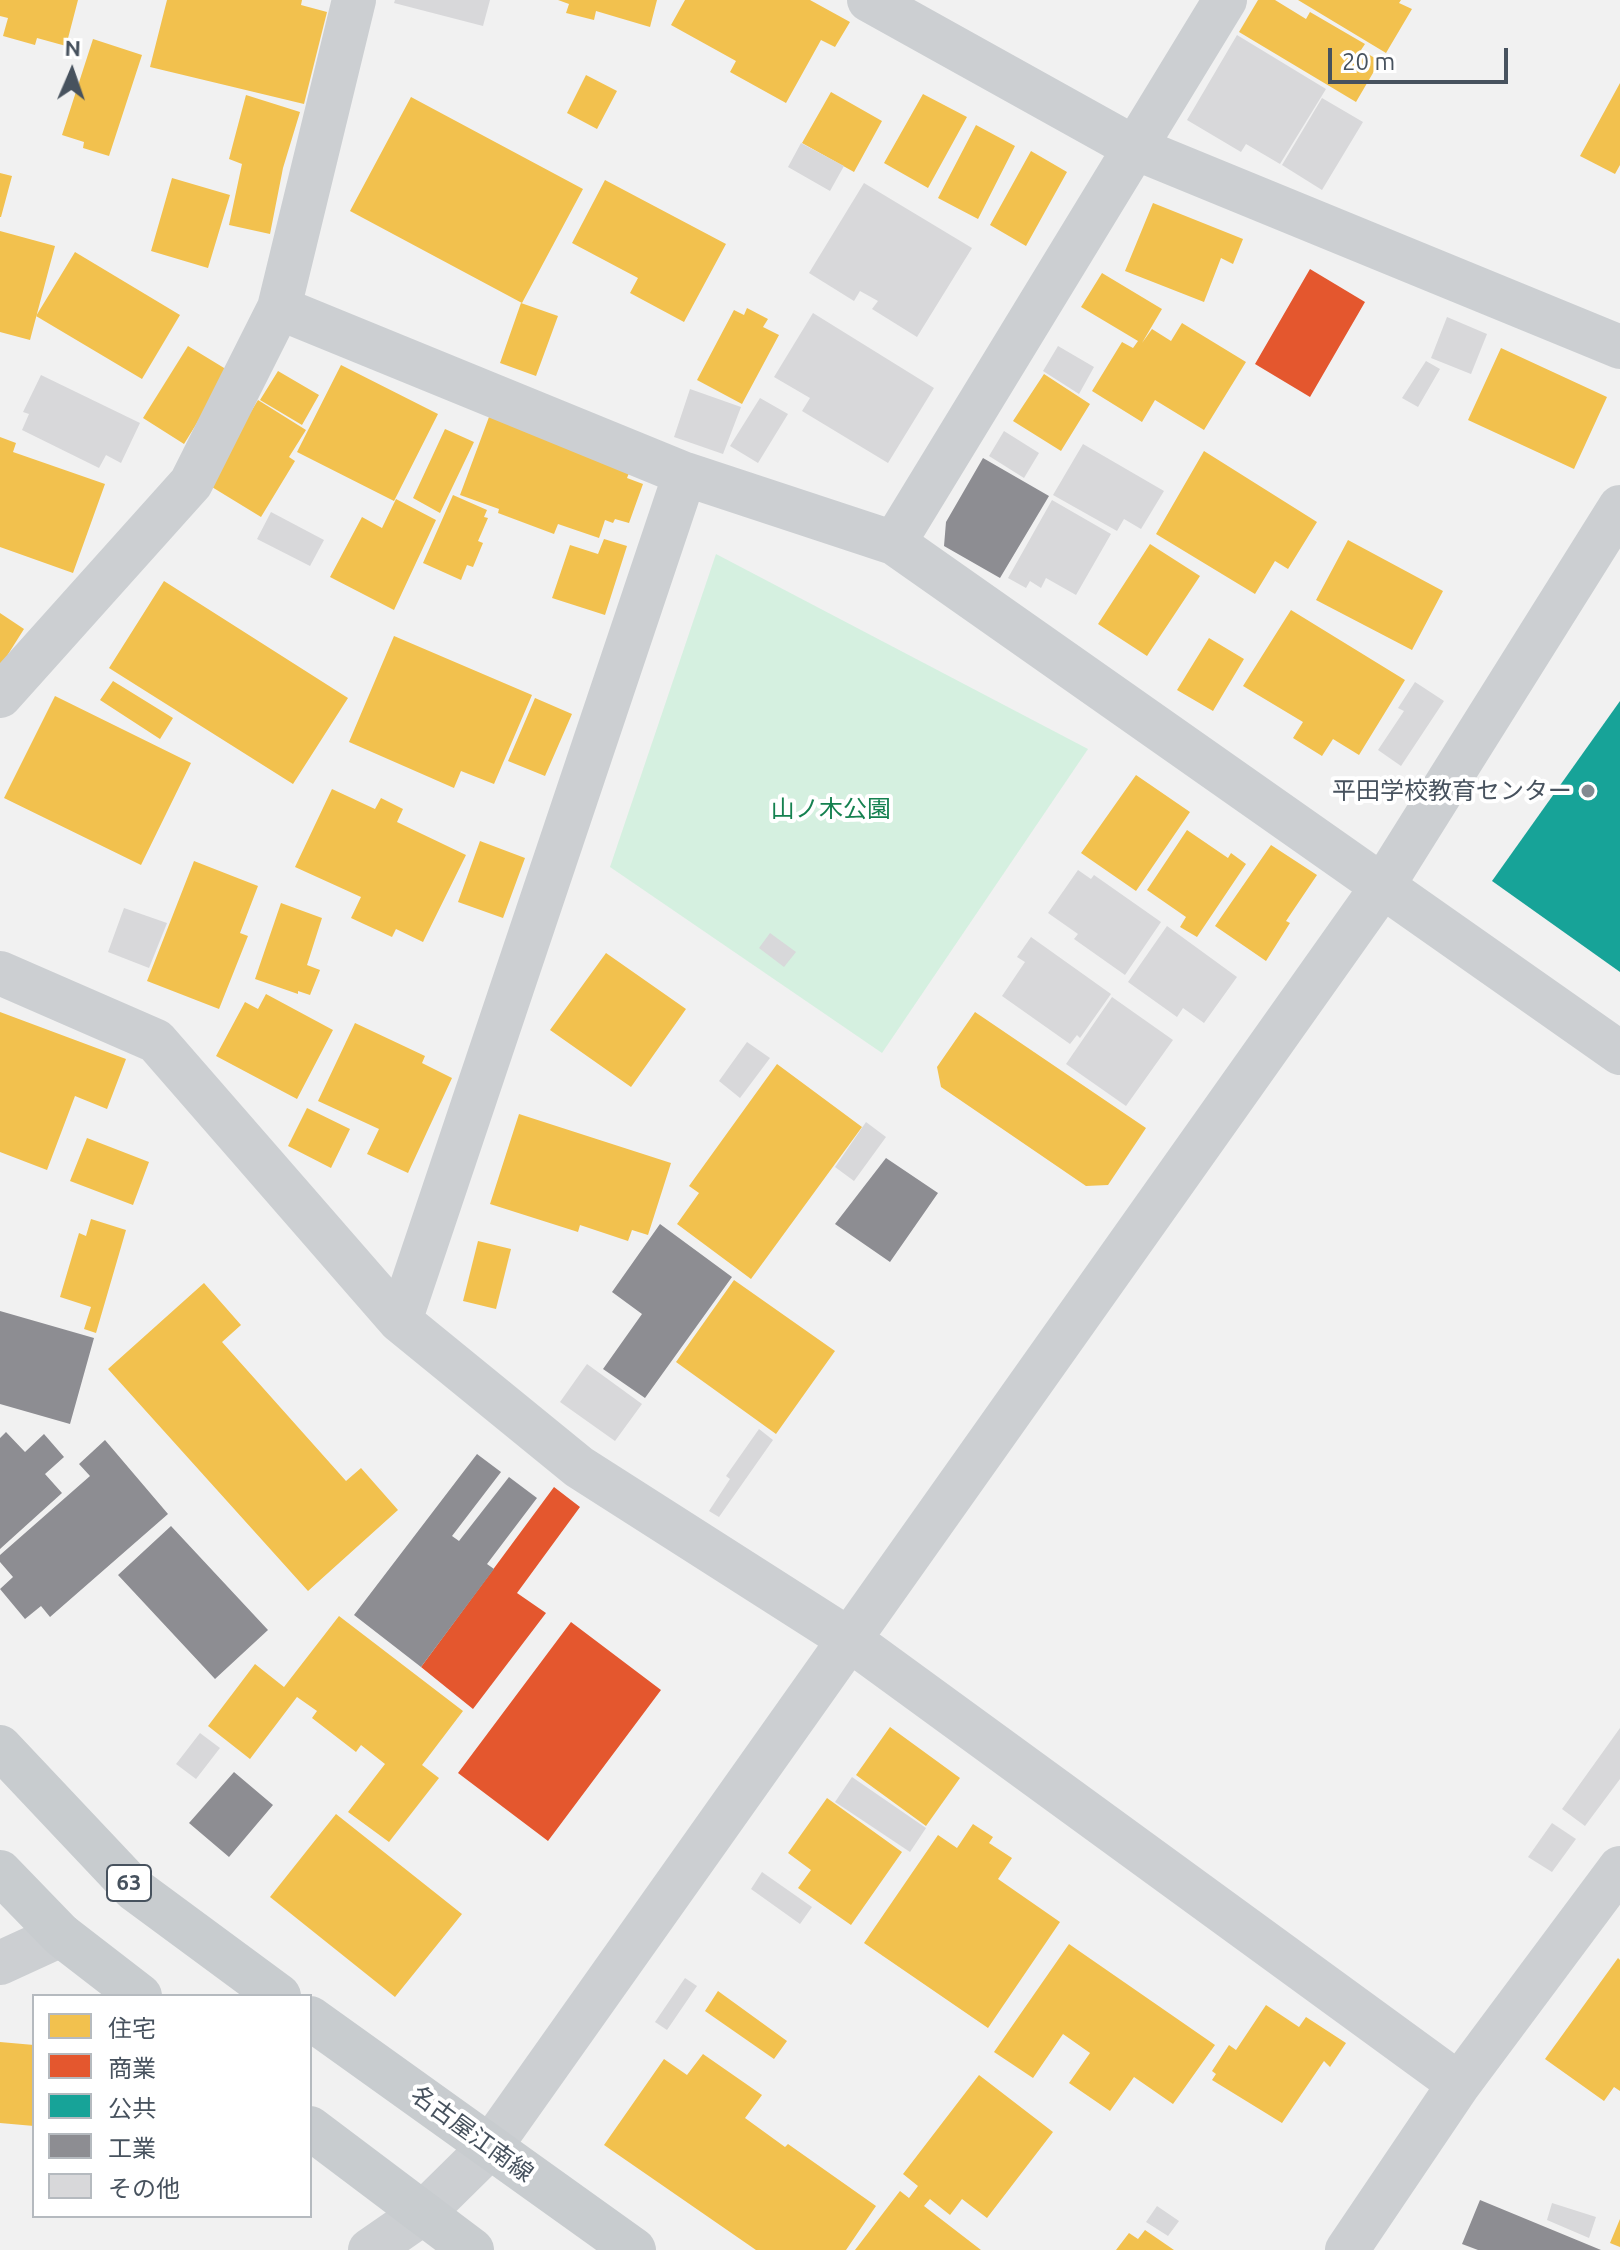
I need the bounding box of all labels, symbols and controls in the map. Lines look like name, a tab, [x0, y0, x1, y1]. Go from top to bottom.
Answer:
north arrow	[32, 32, 112, 112]
scale bar	[1332, 32, 1512, 82]
text: N	[64, 35, 81, 60]
text: 20 m	[1342, 48, 1395, 75]
place label: 平田学校教育センター	[1332, 777, 1572, 805]
marker: 平田学校教育センター	[1579, 782, 1597, 800]
park label: 山ノ木公園	[771, 795, 891, 823]
road number: 63	[107, 1865, 151, 1901]
legend	[32, 1994, 312, 2218]
text: 住宅	[108, 2015, 156, 2042]
text: 商業	[108, 2055, 156, 2082]
street label: 名古屋江南線	[405, 2080, 539, 2188]
text: 公共	[108, 2095, 156, 2122]
text: 工業	[108, 2135, 156, 2162]
text: その他	[108, 2175, 180, 2202]

